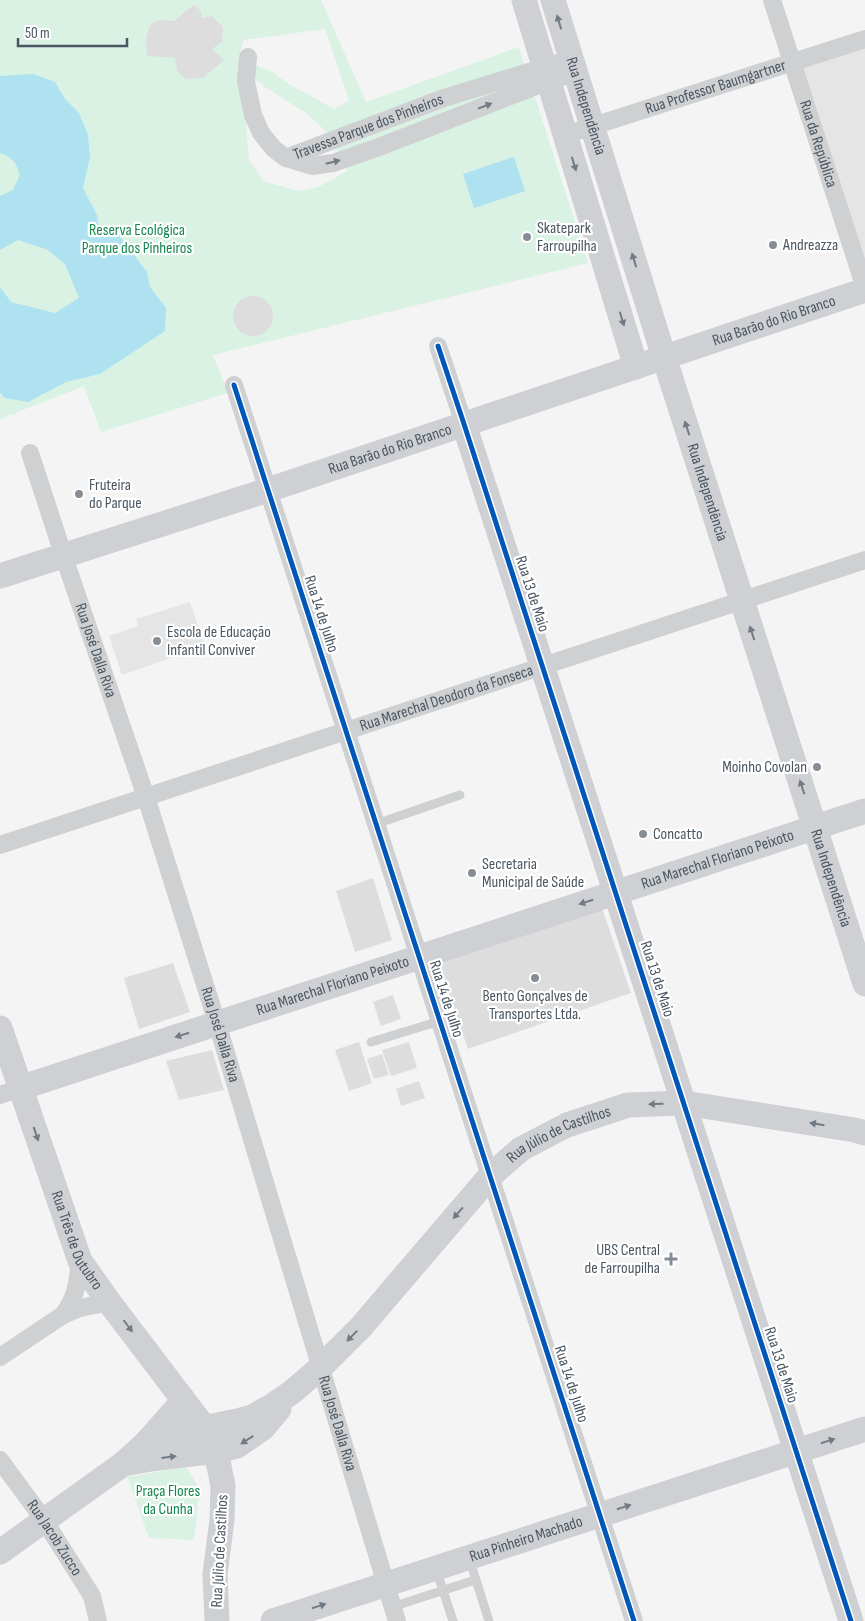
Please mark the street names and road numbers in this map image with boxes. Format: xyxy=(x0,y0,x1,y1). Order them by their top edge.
street label: Rua Independência xyxy=(562,55,610,157)
street label: Rua Professor Baumgartner xyxy=(643,55,789,118)
street label: Travessa Parque dos Pinheiros xyxy=(291,90,446,164)
street label: Rua da República xyxy=(795,98,841,190)
street label: Rua Barão do Rio Branco xyxy=(710,291,838,350)
street label: Rua Barão do Rio Branco xyxy=(326,420,454,479)
street label: Rua Independência xyxy=(683,441,732,544)
street label: Rua 13 de Maio xyxy=(511,554,553,634)
street label: Rua 14 de Julho xyxy=(300,573,342,655)
street label: Rua José Dalla Riva xyxy=(71,601,121,700)
street label: Rua Marechal Deodoro da Fonseca xyxy=(357,661,536,735)
street label: Rua Marechal Floriano Peixoto xyxy=(639,825,796,893)
street label: Rua Independência xyxy=(806,827,856,929)
street label: Rua 13 de Maio xyxy=(636,939,678,1019)
street label: Rua Marechal Floriano Peixoto xyxy=(254,952,411,1019)
street label: Rua 14 de Julho xyxy=(425,958,467,1040)
street label: Rua José Dalla Riva xyxy=(197,985,244,1085)
street label: Rua Júlio de Castilhos xyxy=(503,1102,613,1167)
street label: Rua Três de Outubro xyxy=(47,1188,107,1293)
street label: Rua 13 de Maio xyxy=(760,1325,802,1405)
street label: Rua 14 de Julho xyxy=(550,1343,592,1425)
street label: Rua José Dalla Riva xyxy=(314,1373,361,1473)
street label: Rua Júlio de Castilhos xyxy=(208,1494,232,1608)
street label: Rua Jacob Zucco xyxy=(23,1496,86,1579)
street label: Rua Pinheiro Machado xyxy=(467,1512,585,1566)

